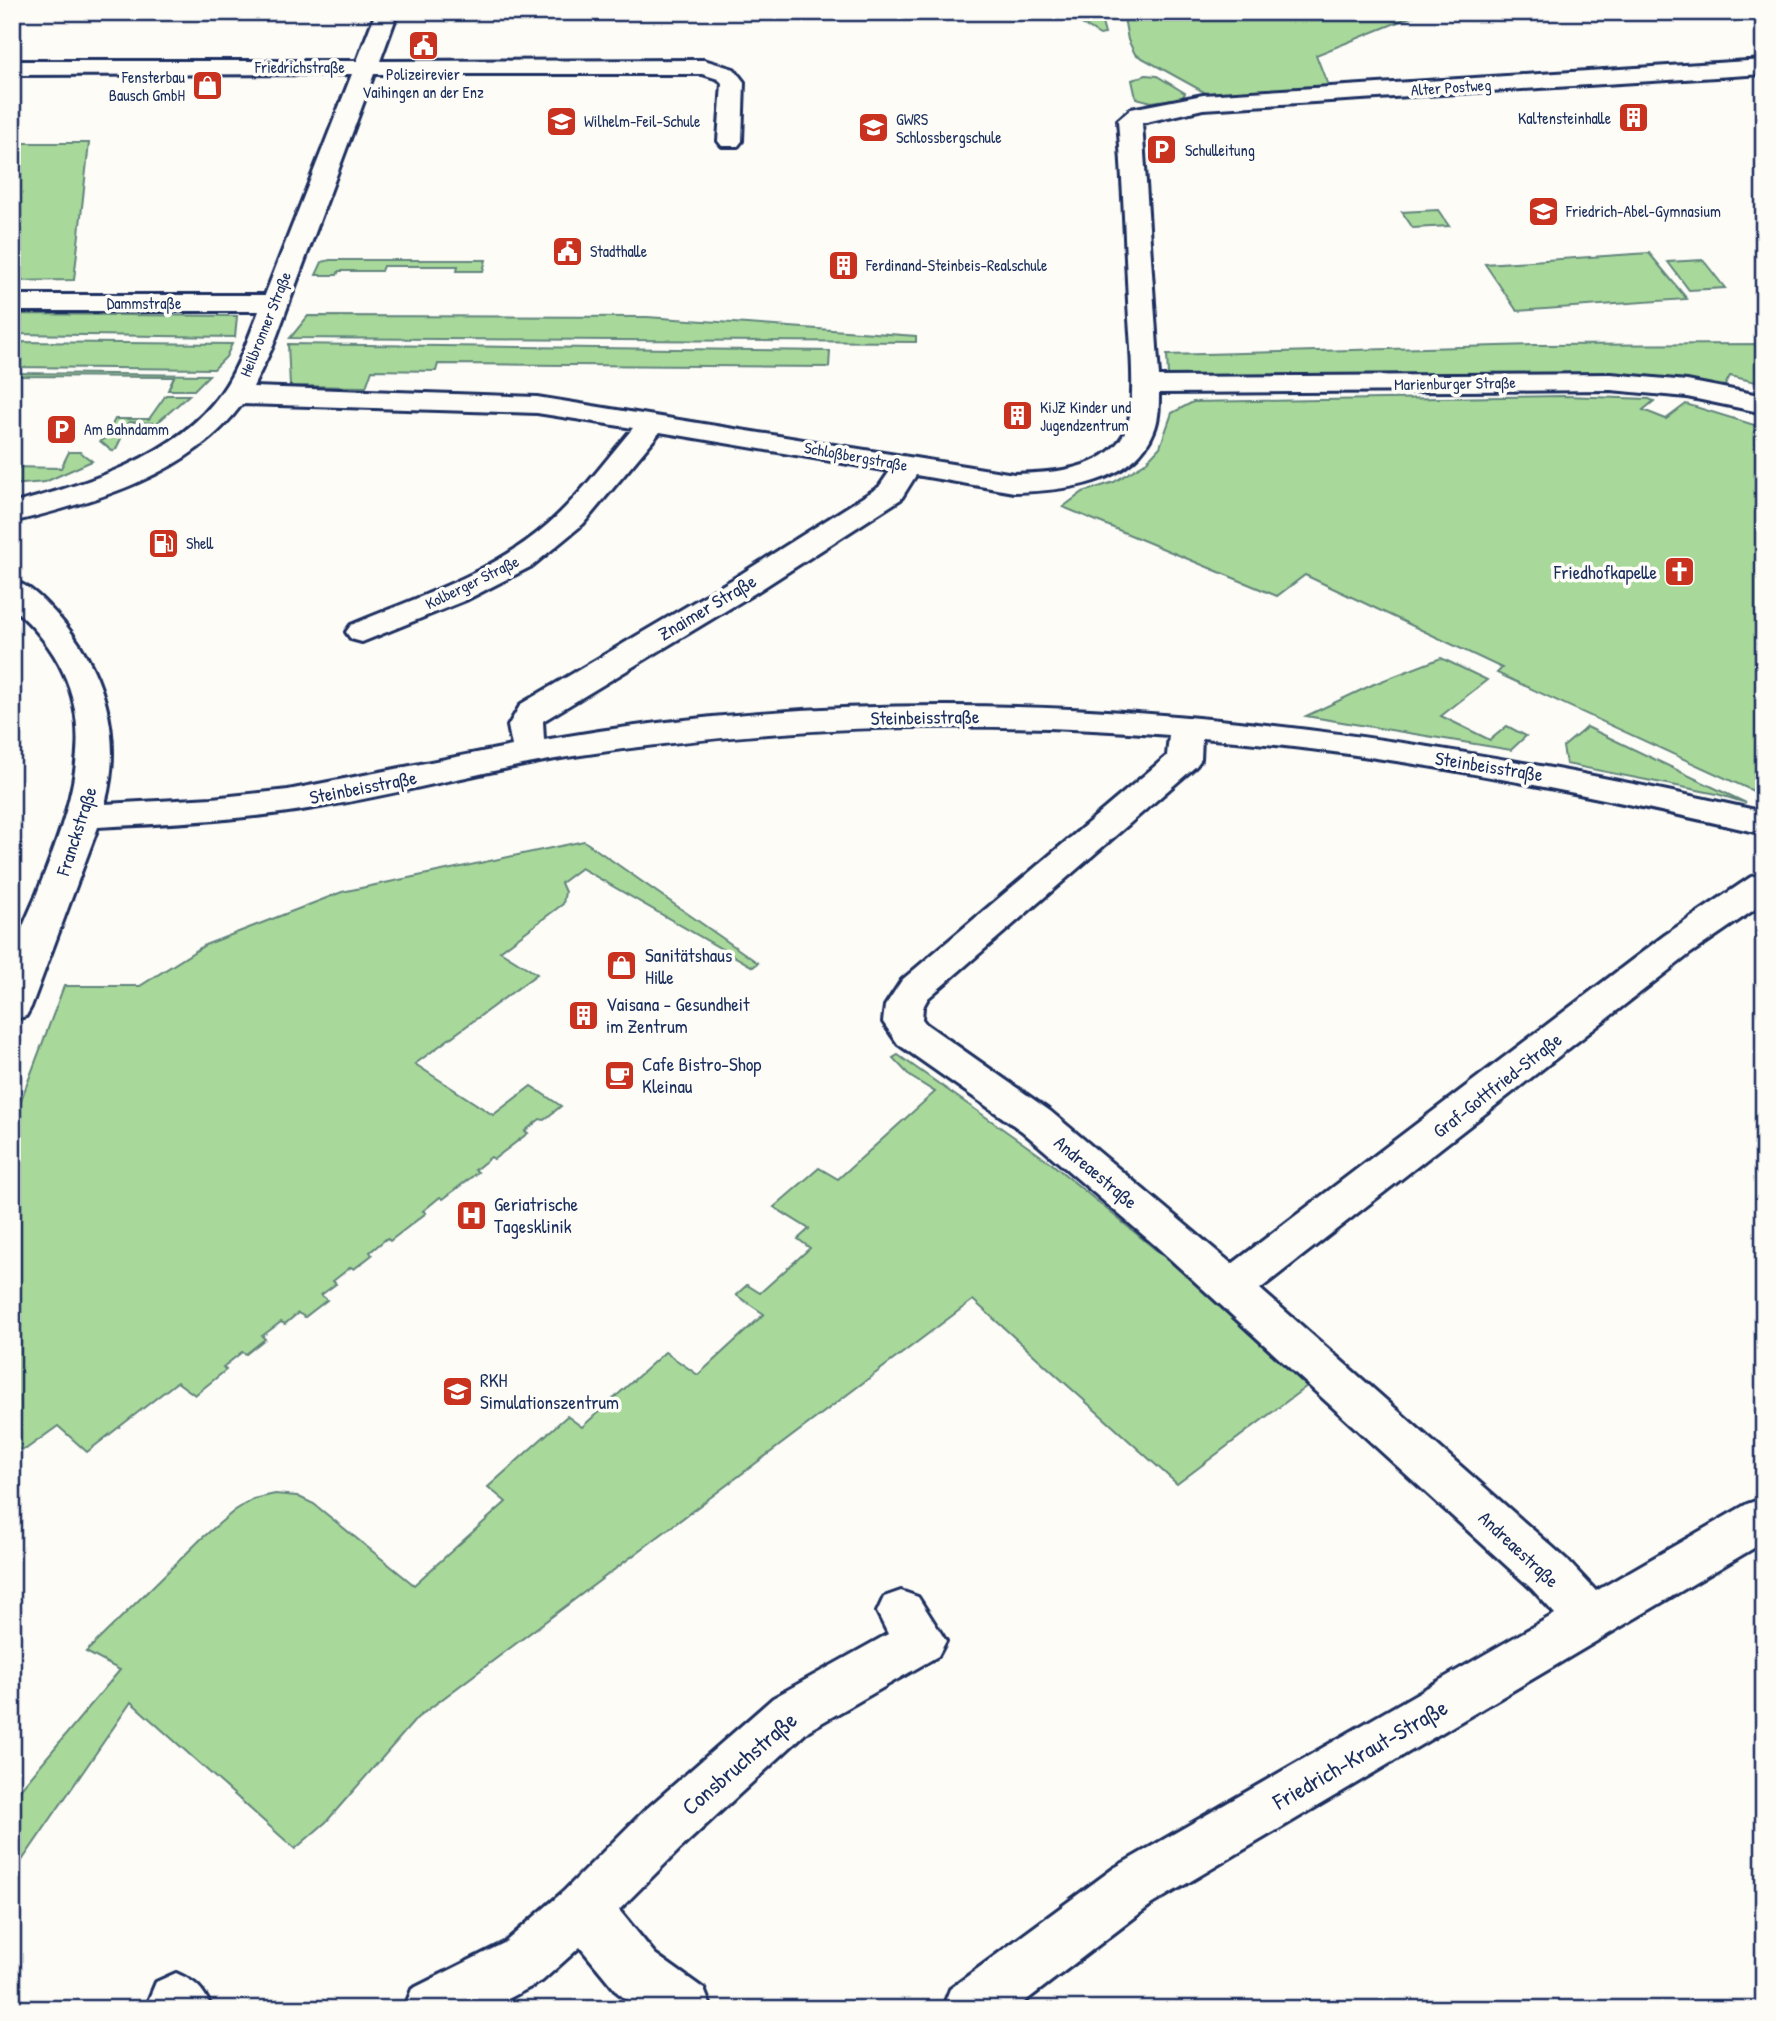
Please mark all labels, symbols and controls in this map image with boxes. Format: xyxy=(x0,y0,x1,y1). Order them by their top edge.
public building icon: Polizeirevier Vaihingen an der Enz xyxy=(406,28,440,62)
street label: Friedrichstraße xyxy=(254,56,346,78)
place label: Polizeirevier Vaihingen an der Enz xyxy=(362,63,484,103)
place label: Fensterbau Bausch GmbH xyxy=(109,66,186,106)
shop icon: Fensterbau Bausch GmbH xyxy=(191,69,225,103)
street label: Alter Postweg xyxy=(1410,73,1492,101)
building icon: Kaltensteinhalle xyxy=(1617,101,1651,135)
school or university icon: Wilhelm-Feil-Schule xyxy=(544,104,578,138)
place label: Kaltensteinhalle xyxy=(1518,107,1612,129)
place label: GWRS Schlossbergschule xyxy=(896,108,1002,148)
place label: Wilhelm-Feil-Schule xyxy=(584,110,701,132)
school or university icon: GWRS Schlossbergschule xyxy=(856,111,890,145)
parking icon: Schulleitung xyxy=(1145,133,1179,167)
place label: Schulleitung xyxy=(1185,139,1255,161)
school or university icon: Friedrich-Abel-Gymnasium xyxy=(1526,194,1560,228)
place label: Friedrich-Abel-Gymnasium xyxy=(1565,200,1721,222)
public building icon: Stadthalle xyxy=(550,234,584,268)
place label: Stadthalle xyxy=(590,240,648,262)
building icon: Ferdinand-Steinbeis-Realschule xyxy=(826,248,860,282)
place label: Ferdinand-Steinbeis-Realschule xyxy=(865,254,1048,276)
street label: Heilbronner Straße xyxy=(234,268,296,380)
street label: Dammstraße xyxy=(107,292,182,314)
street label: Marienburger Straße xyxy=(1394,371,1517,395)
place label: KiJZ Kinder und Jugendzentrum xyxy=(1040,396,1131,436)
building icon: KiJZ Kinder und Jugendzentrum xyxy=(1000,399,1034,433)
parking icon: Am Bahndamm xyxy=(44,412,78,446)
place label: Am Bahndamm xyxy=(84,418,169,440)
street label: Schloßbergstraße xyxy=(803,436,910,476)
fuel station icon: Shell xyxy=(146,526,180,560)
place label: Shell xyxy=(186,532,213,554)
street label: Kolberger Straße xyxy=(422,550,523,614)
church icon: Friedhofkapelle xyxy=(1663,555,1697,589)
place label: Friedhofkapelle xyxy=(1553,559,1657,585)
street label: Znaimer Straße xyxy=(653,567,761,646)
street label: Steinbeisstraße xyxy=(870,703,980,731)
street label: Steinbeisstraße xyxy=(1433,745,1545,787)
street label: Steinbeisstraße xyxy=(307,764,419,810)
street label: Franckstraße xyxy=(49,783,103,880)
place label: Sanitätshaus Hille xyxy=(645,942,732,990)
shop icon: Sanitätshaus Hille xyxy=(605,949,639,983)
place label: Vaisana - Gesundheit im Zentrum xyxy=(606,991,750,1039)
building icon: Vaisana - Gesundheit im Zentrum xyxy=(566,998,600,1032)
street label: Graf-Gottfried-Straße xyxy=(1427,1026,1567,1144)
place label: Cafe Bistro-Shop Kleinau xyxy=(642,1051,762,1099)
cafe icon: Cafe Bistro-Shop Kleinau xyxy=(602,1058,636,1092)
street label: Andreaestraße xyxy=(1049,1129,1144,1215)
place label: Geriatrische Tagesklinik xyxy=(494,1191,578,1239)
hospital icon: Geriatrische Tagesklinik xyxy=(454,1198,488,1232)
place label: RKH Simulationszentrum xyxy=(480,1367,619,1415)
school or university icon: RKH Simulationszentrum xyxy=(440,1374,474,1408)
street label: Andreaestraße xyxy=(1473,1505,1565,1593)
street label: Friedrich-Kraut-Straße xyxy=(1266,1691,1453,1817)
street label: Consbruchstraße xyxy=(675,1704,803,1822)

